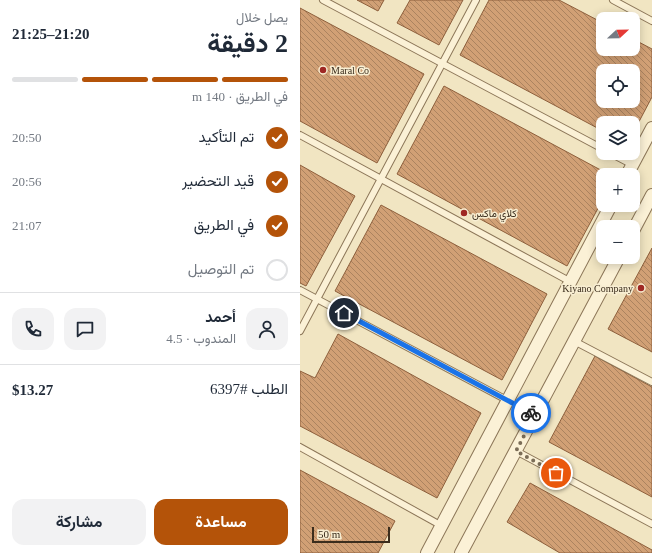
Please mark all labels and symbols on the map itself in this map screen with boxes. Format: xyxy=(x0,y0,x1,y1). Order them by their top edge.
north arrow xyxy=(596,12,640,56)
marker: Maral Co xyxy=(318,65,328,75)
place label: Maral Co xyxy=(331,65,369,76)
marker: كلاي ماكس xyxy=(459,208,469,218)
place label: كلاي ماكس xyxy=(472,208,517,222)
place label: Kiyano Company xyxy=(562,283,633,294)
marker: Kiyano Company xyxy=(636,283,646,293)
pin xyxy=(327,296,361,330)
courier xyxy=(511,393,551,433)
pin xyxy=(539,456,573,490)
scale bar xyxy=(312,525,390,544)

